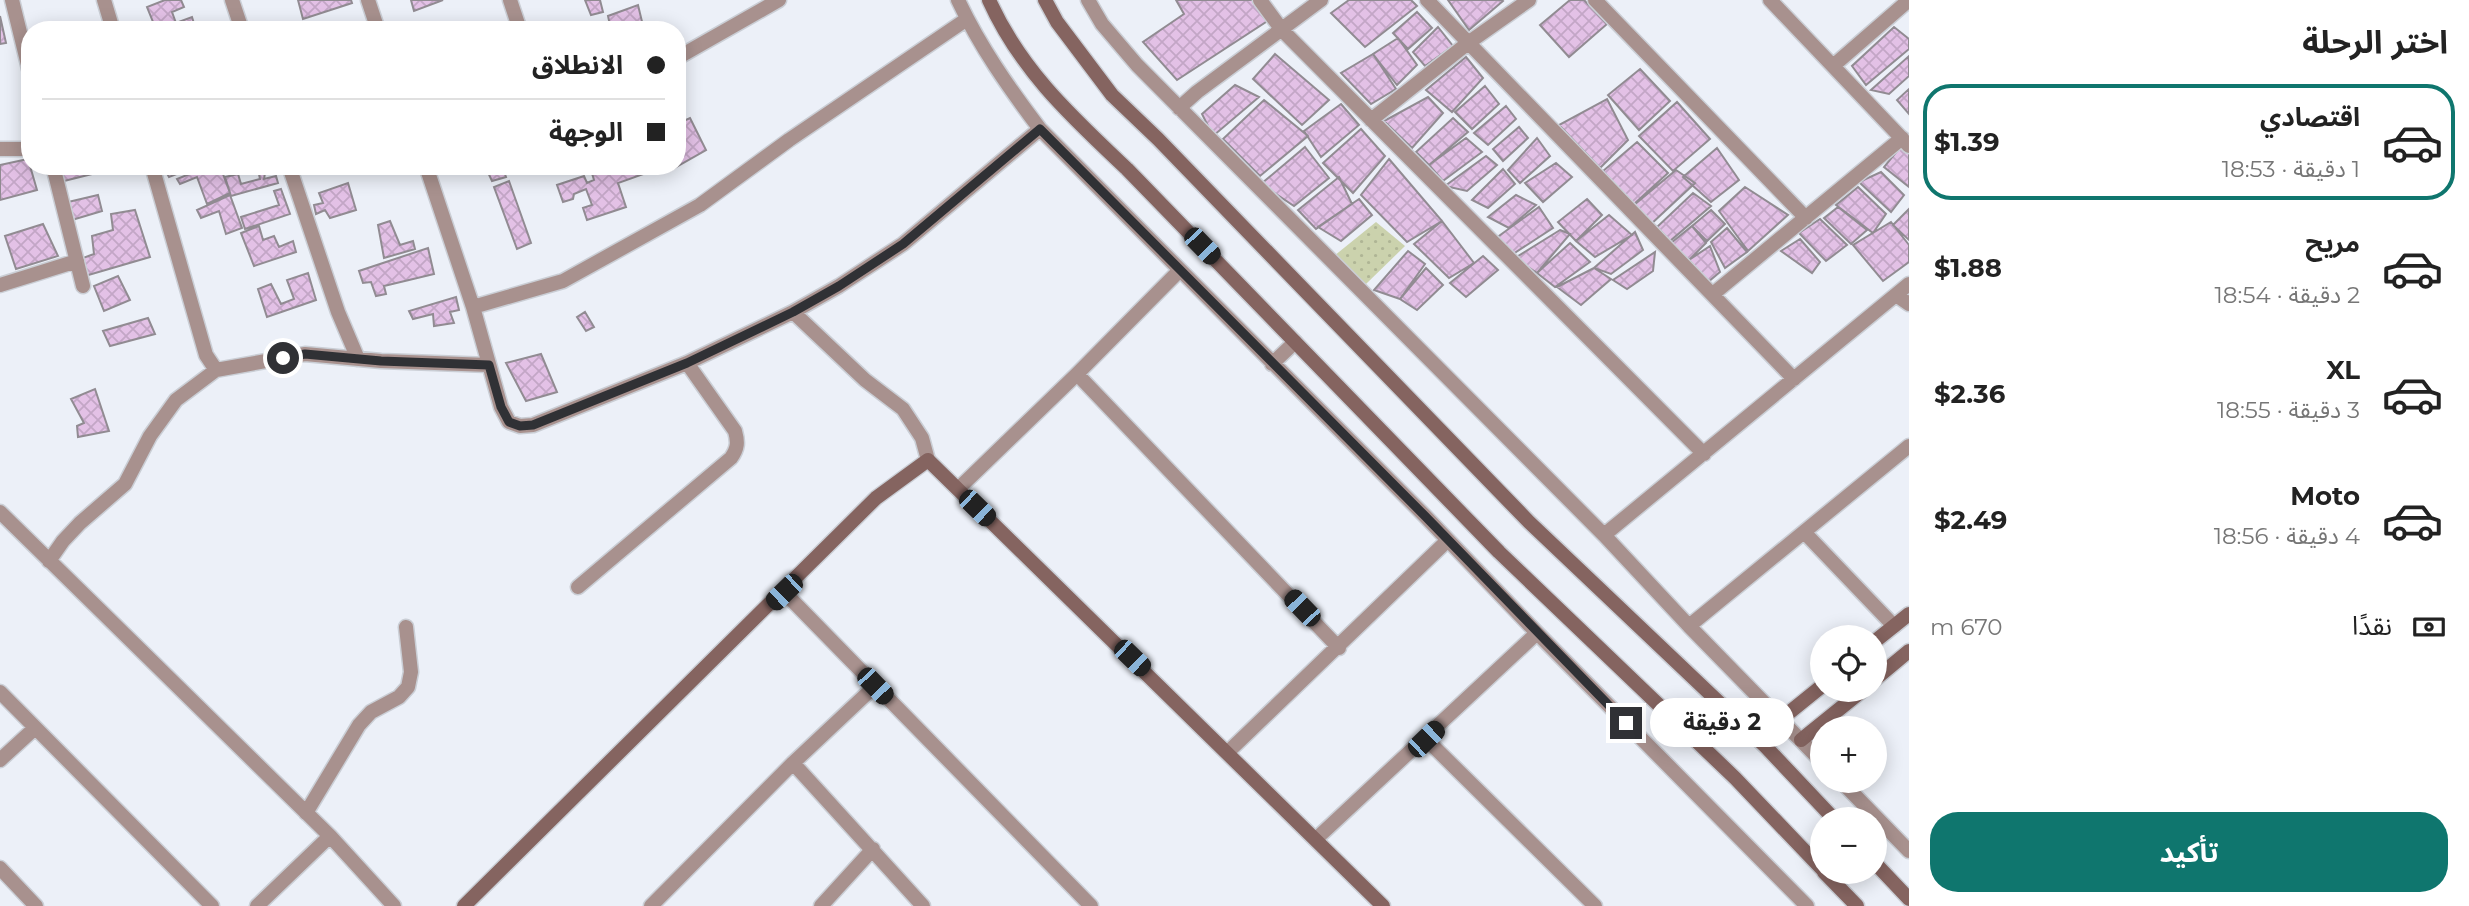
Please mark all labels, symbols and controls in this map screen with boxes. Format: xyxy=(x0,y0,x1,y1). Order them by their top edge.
text: اختر الرحلة xyxy=(2302,22,2448,61)
text: الانطلاق xyxy=(532,49,623,81)
text: اقتصادي xyxy=(2260,101,2360,133)
icon: car xyxy=(2381,111,2444,174)
text: الوجهة xyxy=(549,116,623,148)
text: $1.39 xyxy=(1934,126,2000,158)
text: 1 دقيقة · 18:53 xyxy=(2222,155,2360,183)
car xyxy=(1180,224,1225,268)
text: مريح xyxy=(2305,227,2360,259)
icon: car xyxy=(2381,237,2444,300)
text: $1.88 xyxy=(1934,252,2002,284)
text: 2 دقيقة · 18:54 xyxy=(2215,281,2360,309)
route start xyxy=(267,342,299,374)
text: XL xyxy=(2326,354,2360,386)
icon: car xyxy=(2381,363,2444,426)
text: $2.36 xyxy=(1934,378,2005,410)
text: 3 دقيقة · 18:55 xyxy=(2217,396,2360,424)
text: Moto xyxy=(2290,480,2360,512)
car xyxy=(955,486,1000,530)
icon: car xyxy=(2381,489,2444,552)
text: $2.49 xyxy=(1934,504,2007,536)
text: 4 دقيقة · 18:56 xyxy=(2214,522,2360,550)
car xyxy=(762,570,807,614)
car xyxy=(1280,586,1325,630)
icon: cash xyxy=(2410,608,2448,646)
text: نقدًا xyxy=(2352,610,2392,642)
text: 670 m xyxy=(1930,613,2003,641)
map controls xyxy=(1810,625,1887,884)
button: locate xyxy=(1810,625,1887,702)
car xyxy=(1110,636,1155,680)
car xyxy=(853,664,898,708)
callout: 2 دقيقة xyxy=(1650,698,1794,748)
route end xyxy=(1610,707,1642,739)
text: 2 دقيقة xyxy=(1683,708,1761,736)
button: + xyxy=(1810,716,1887,793)
car xyxy=(1404,717,1449,761)
button: − xyxy=(1810,807,1887,884)
button: تأكيد xyxy=(1930,812,2448,892)

